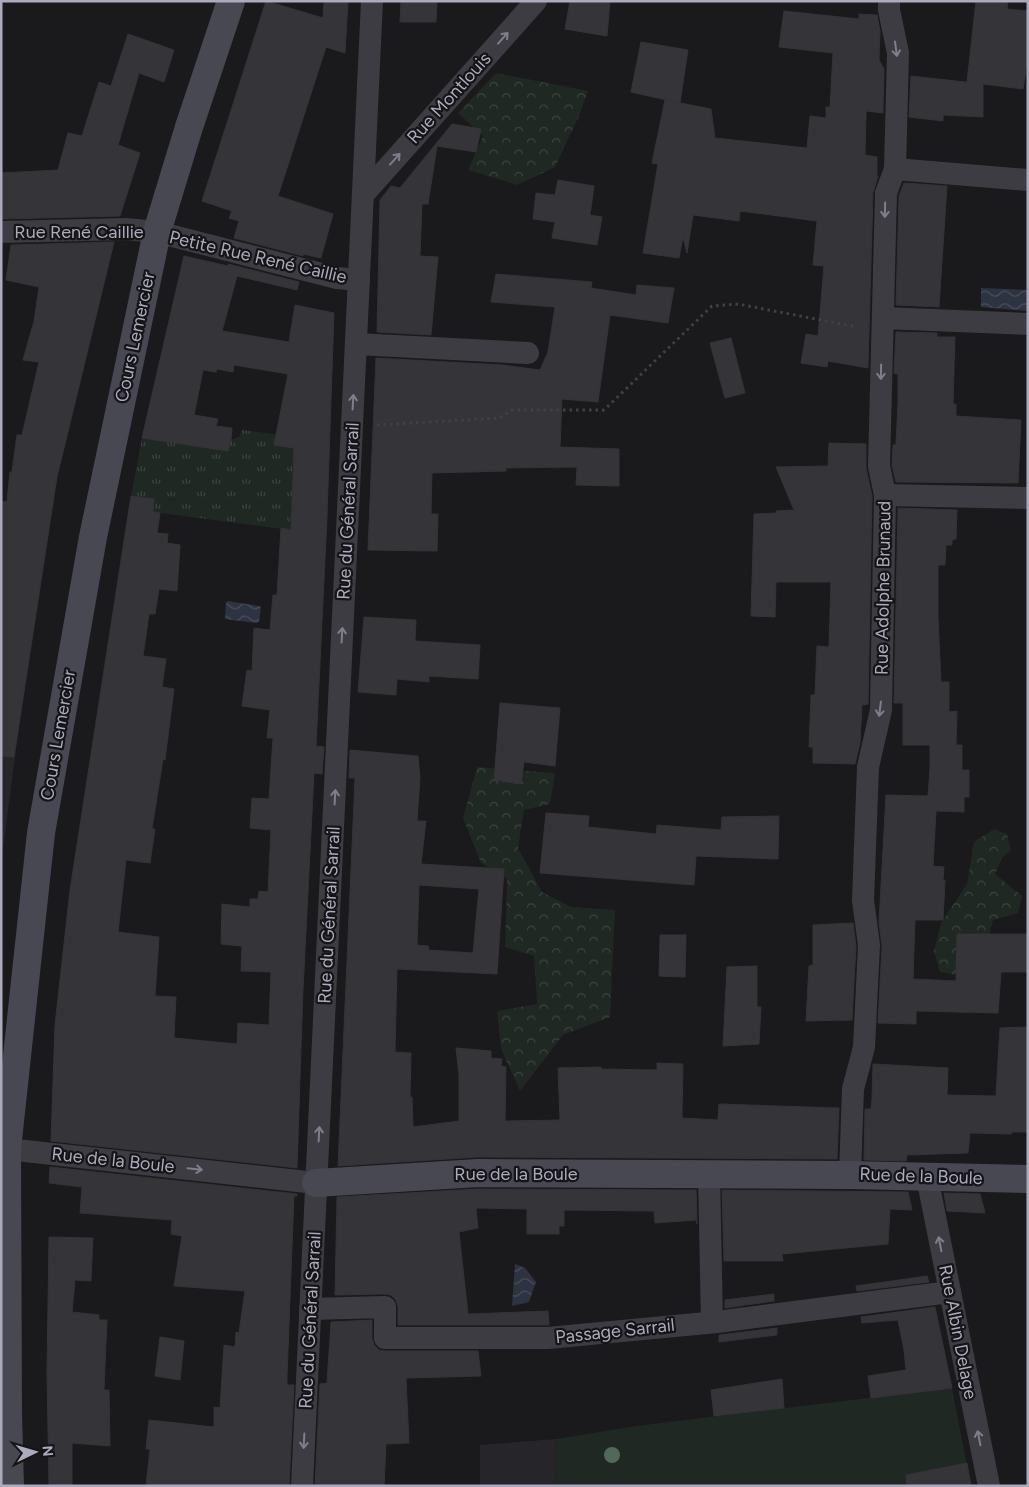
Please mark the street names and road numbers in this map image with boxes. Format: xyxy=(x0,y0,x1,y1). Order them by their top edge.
street label: Rue Montlouis xyxy=(402,48,496,148)
street label: Rue René Caillie xyxy=(14,221,144,243)
street label: Petite Rue René Caillie xyxy=(167,226,349,288)
street label: Cours Lemercier xyxy=(110,270,160,404)
street label: Rue du Général Sarrail xyxy=(332,422,364,600)
street label: Rue Adolphe Brunaud xyxy=(870,501,896,675)
street label: Cours Lemercier xyxy=(36,668,80,802)
street label: Rue du Général Sarrail xyxy=(313,826,345,1004)
street label: Rue de la Boule xyxy=(51,1143,176,1177)
street label: Rue de la Boule xyxy=(454,1163,578,1185)
street label: Rue de la Boule xyxy=(859,1163,983,1189)
street label: Rue du Général Sarrail xyxy=(294,1231,326,1409)
street label: Rue Albin Delage xyxy=(934,1263,982,1401)
street label: Passage Sarrail xyxy=(554,1314,676,1348)

